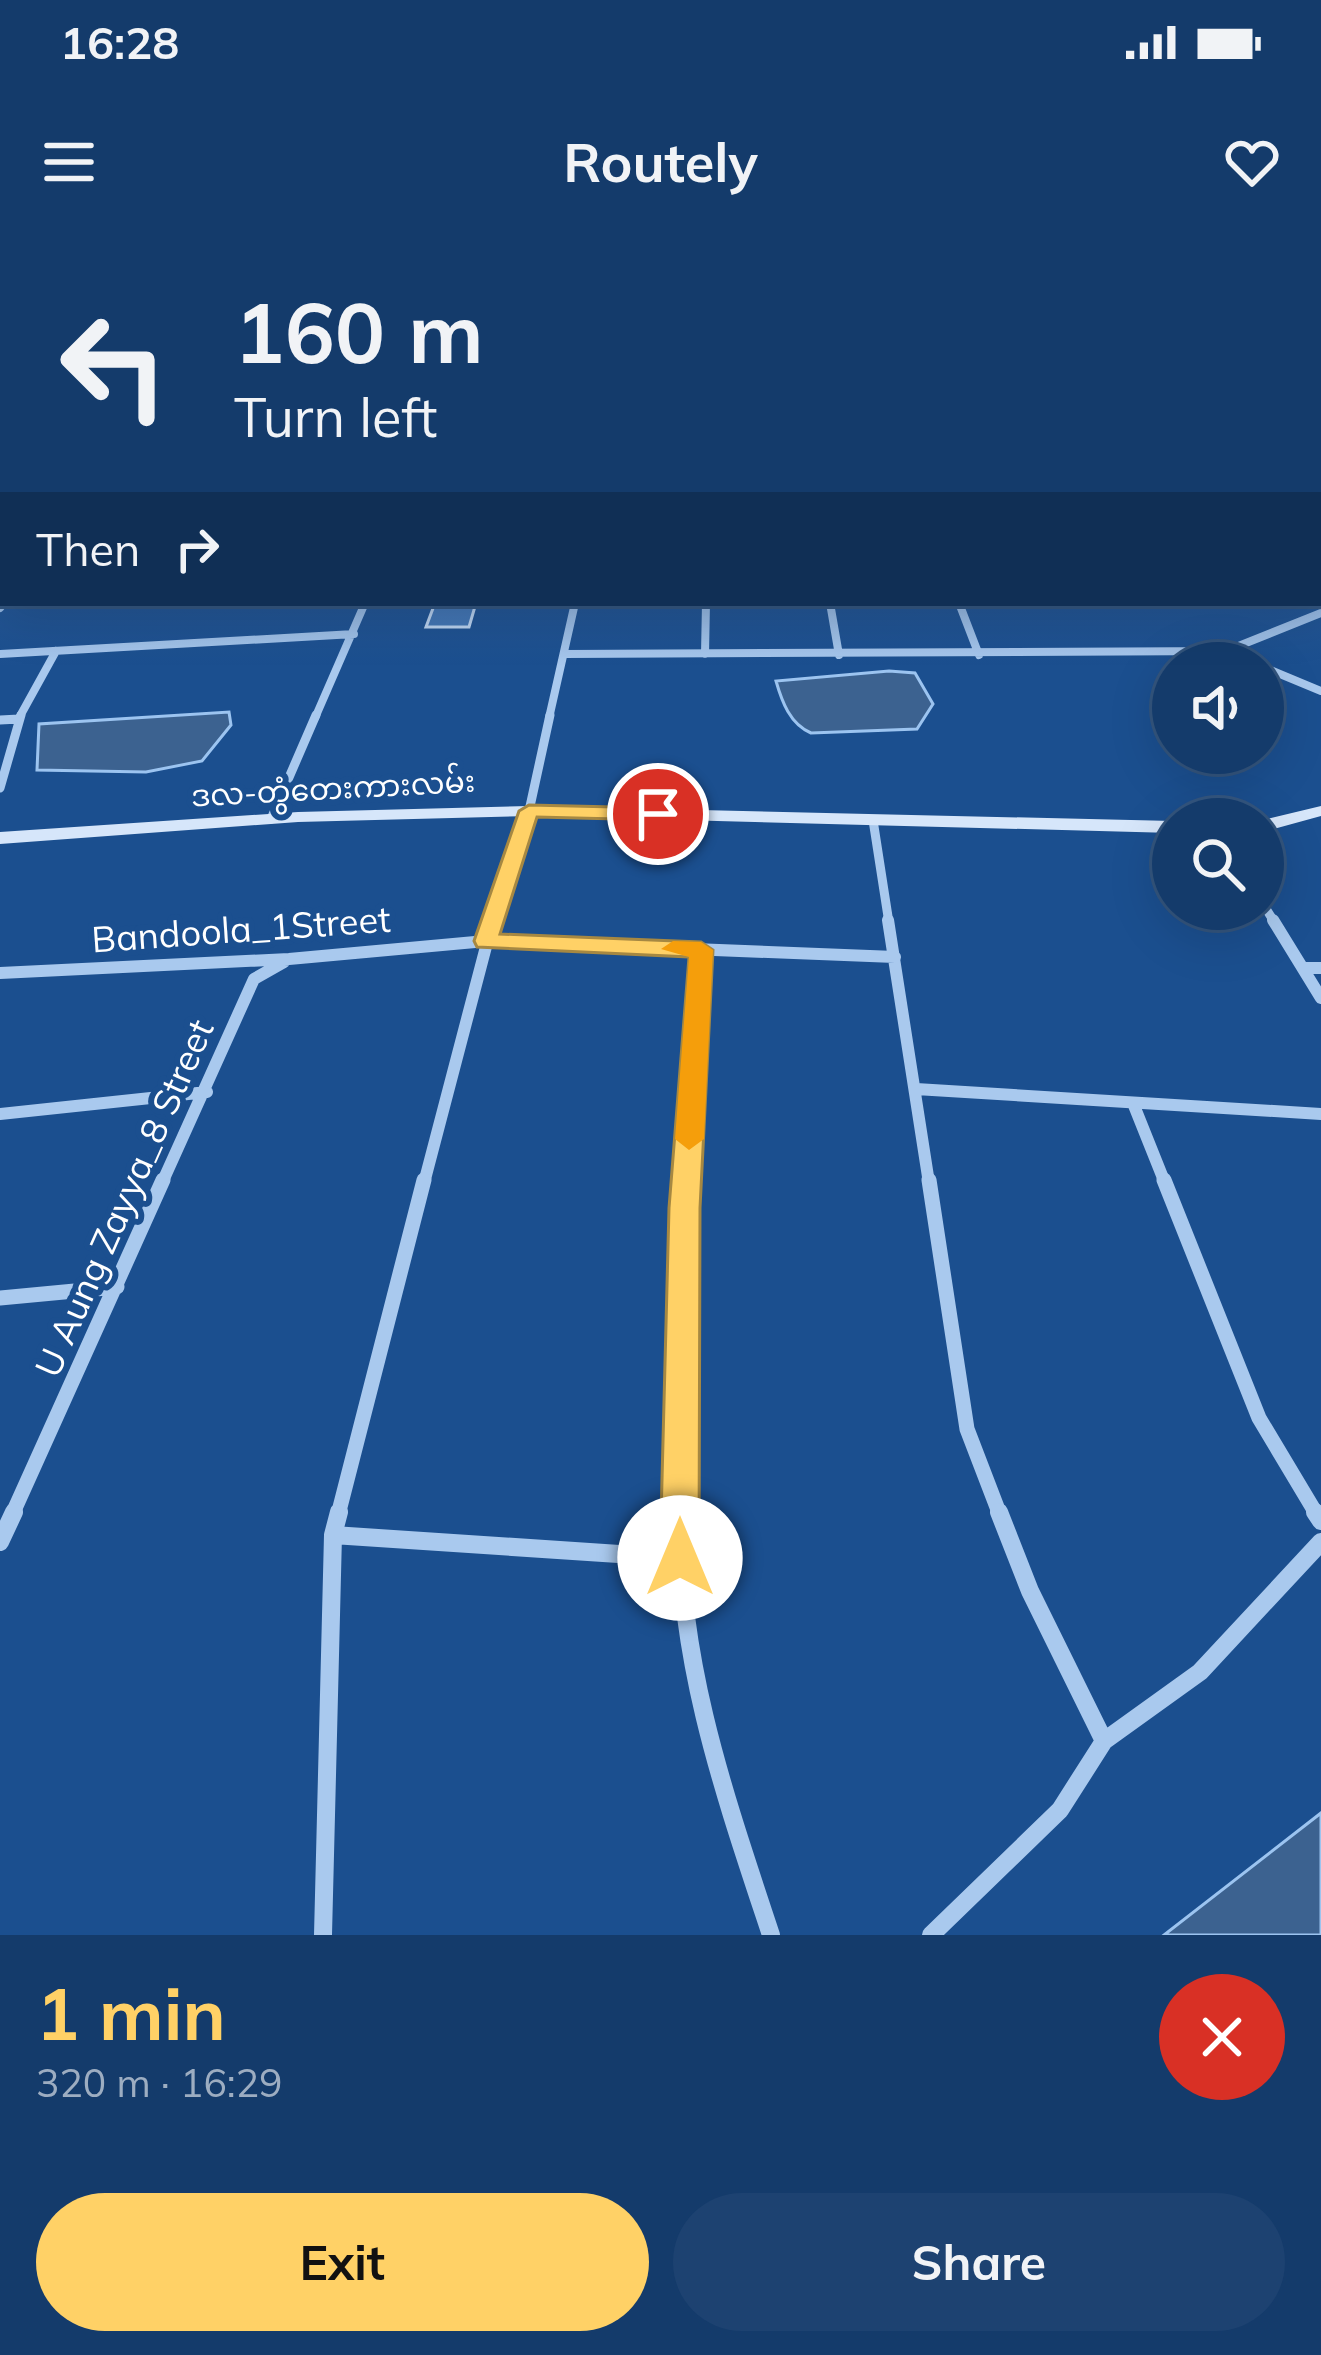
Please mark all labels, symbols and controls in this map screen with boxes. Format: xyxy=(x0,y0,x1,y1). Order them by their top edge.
text: 16:28 xyxy=(60,14,179,70)
text: Routely xyxy=(563,128,758,196)
icon: menu xyxy=(36,129,102,195)
icon: heart xyxy=(1219,129,1285,195)
text: 160 m xyxy=(234,279,484,384)
icon: left xyxy=(36,288,192,444)
text: Turn left xyxy=(234,383,437,451)
icon: right xyxy=(164,516,230,582)
text: Then xyxy=(36,521,140,577)
map controls xyxy=(1152,642,1284,930)
button: sound xyxy=(1152,642,1284,774)
street label: ဒလ-တွံတေးကားလမ်း xyxy=(190,760,476,819)
pin xyxy=(607,763,709,865)
icon: arrive xyxy=(625,781,691,847)
button: search xyxy=(1152,798,1284,930)
street label: Bandoola_1Street xyxy=(90,896,392,961)
street label: U Aung Zayya_8 Street xyxy=(24,1012,223,1383)
position arrow xyxy=(617,1495,743,1621)
text: 1 min xyxy=(36,1968,226,2058)
button: close xyxy=(1159,1974,1285,2100)
text: 320 m · 16:29 xyxy=(36,2058,282,2107)
button: Exit xyxy=(36,2193,649,2331)
button: Share xyxy=(673,2193,1285,2331)

